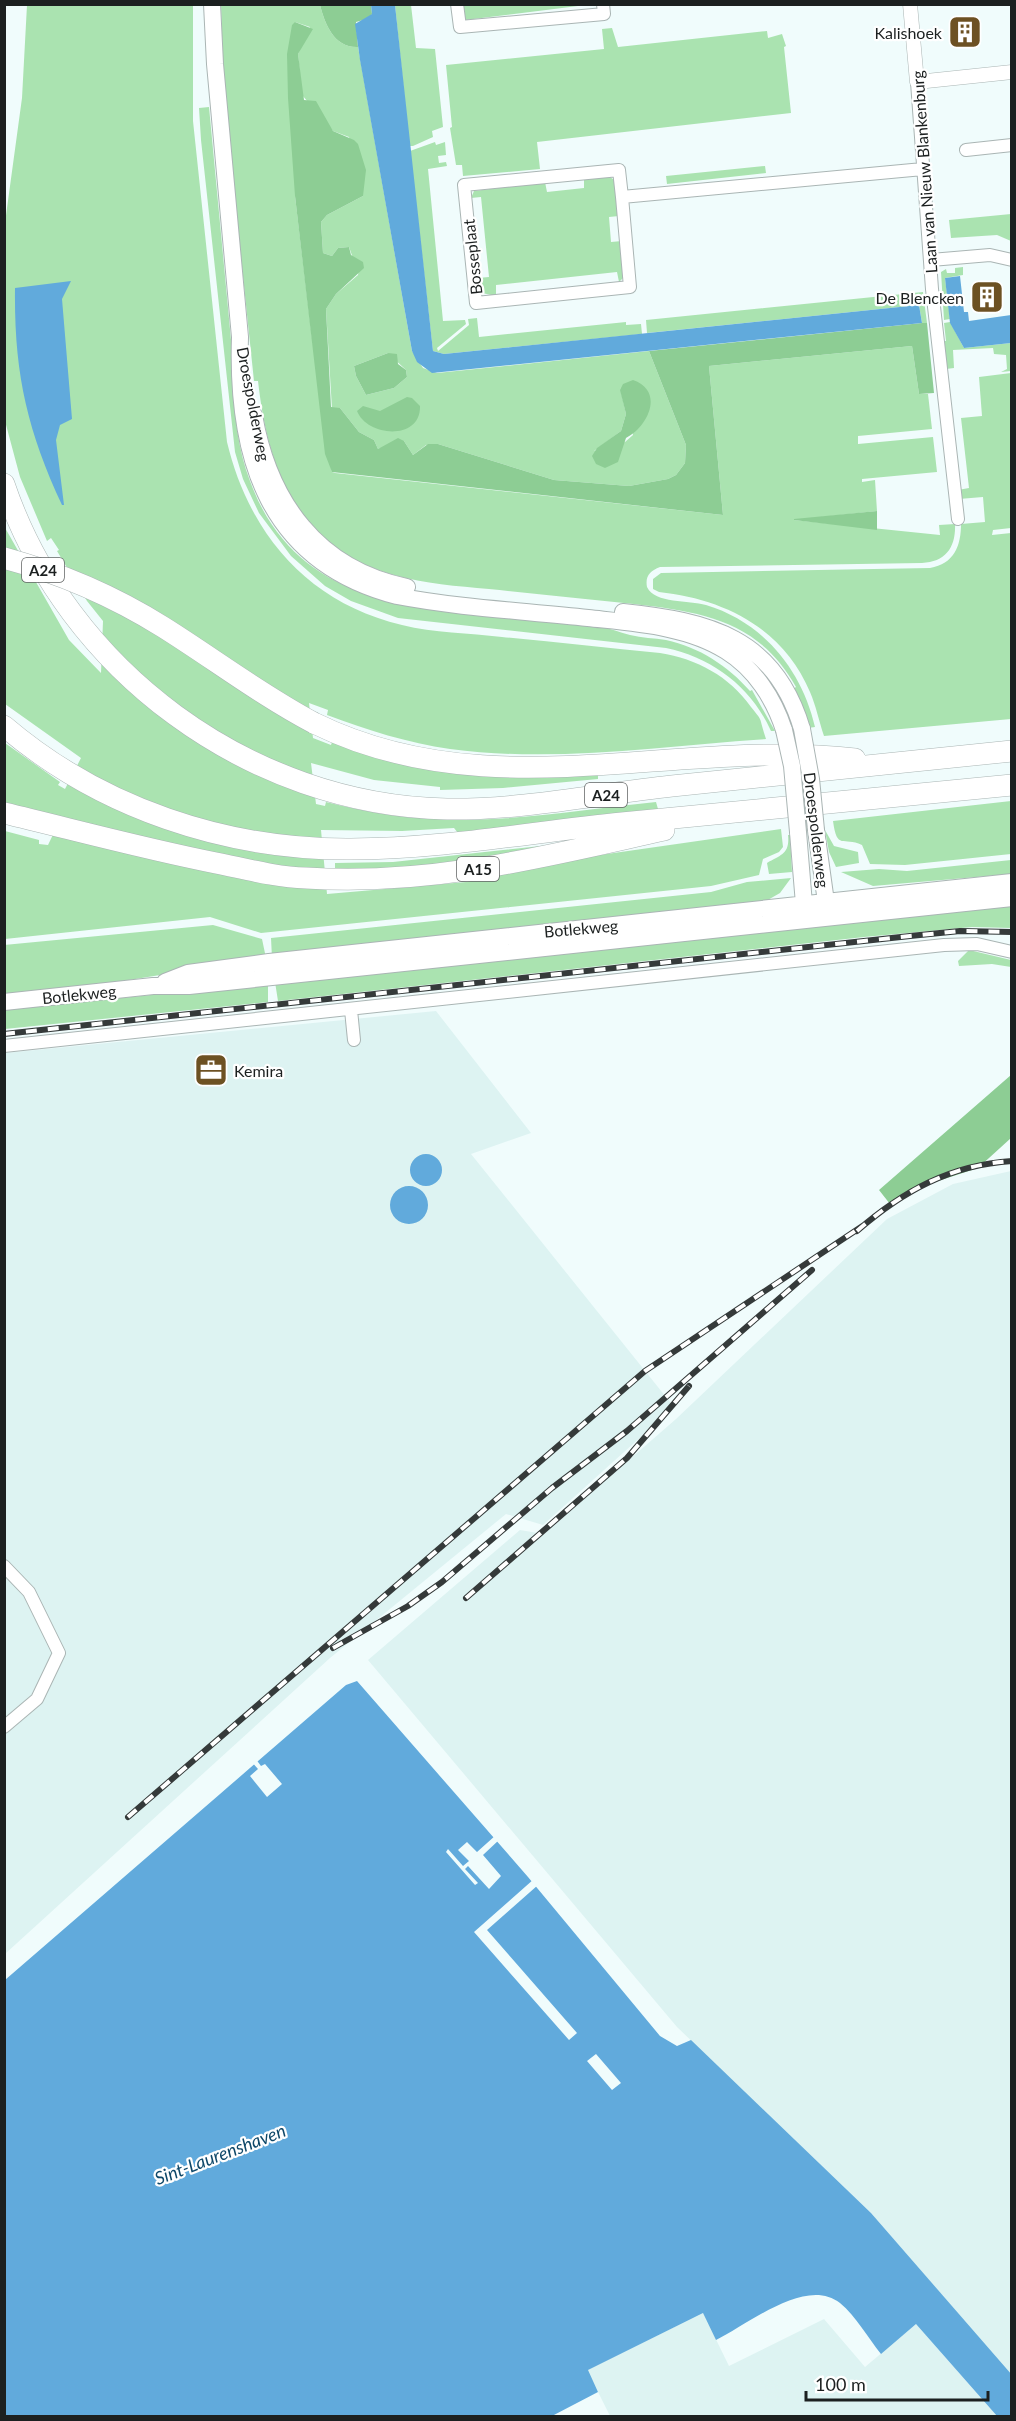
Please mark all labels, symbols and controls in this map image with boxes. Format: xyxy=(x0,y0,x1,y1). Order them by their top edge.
building icon: Kalishoek xyxy=(947,14,983,50)
place label: Kalishoek xyxy=(874,23,943,42)
street label: Laan van Nieuw Blankenburg xyxy=(907,70,941,274)
street label: Bosseplaat xyxy=(459,218,485,296)
building icon: De Blencken xyxy=(969,279,1005,315)
place label: De Blencken xyxy=(875,288,964,307)
street label: Droespolderweg xyxy=(234,345,274,463)
road number: A24 xyxy=(22,558,64,582)
street label: Droespolderweg xyxy=(800,771,834,889)
road number: A24 xyxy=(585,783,627,807)
road number: A15 xyxy=(457,857,499,881)
street label: Botlekweg xyxy=(543,915,619,941)
street label: Botlekweg xyxy=(41,981,117,1007)
office icon: Kemira xyxy=(193,1052,229,1088)
place label: Kemira xyxy=(234,1061,283,1080)
water label: Sint-Laurenshaven xyxy=(151,2119,289,2189)
scale bar xyxy=(806,2364,988,2402)
text: 100 m xyxy=(815,2373,866,2395)

